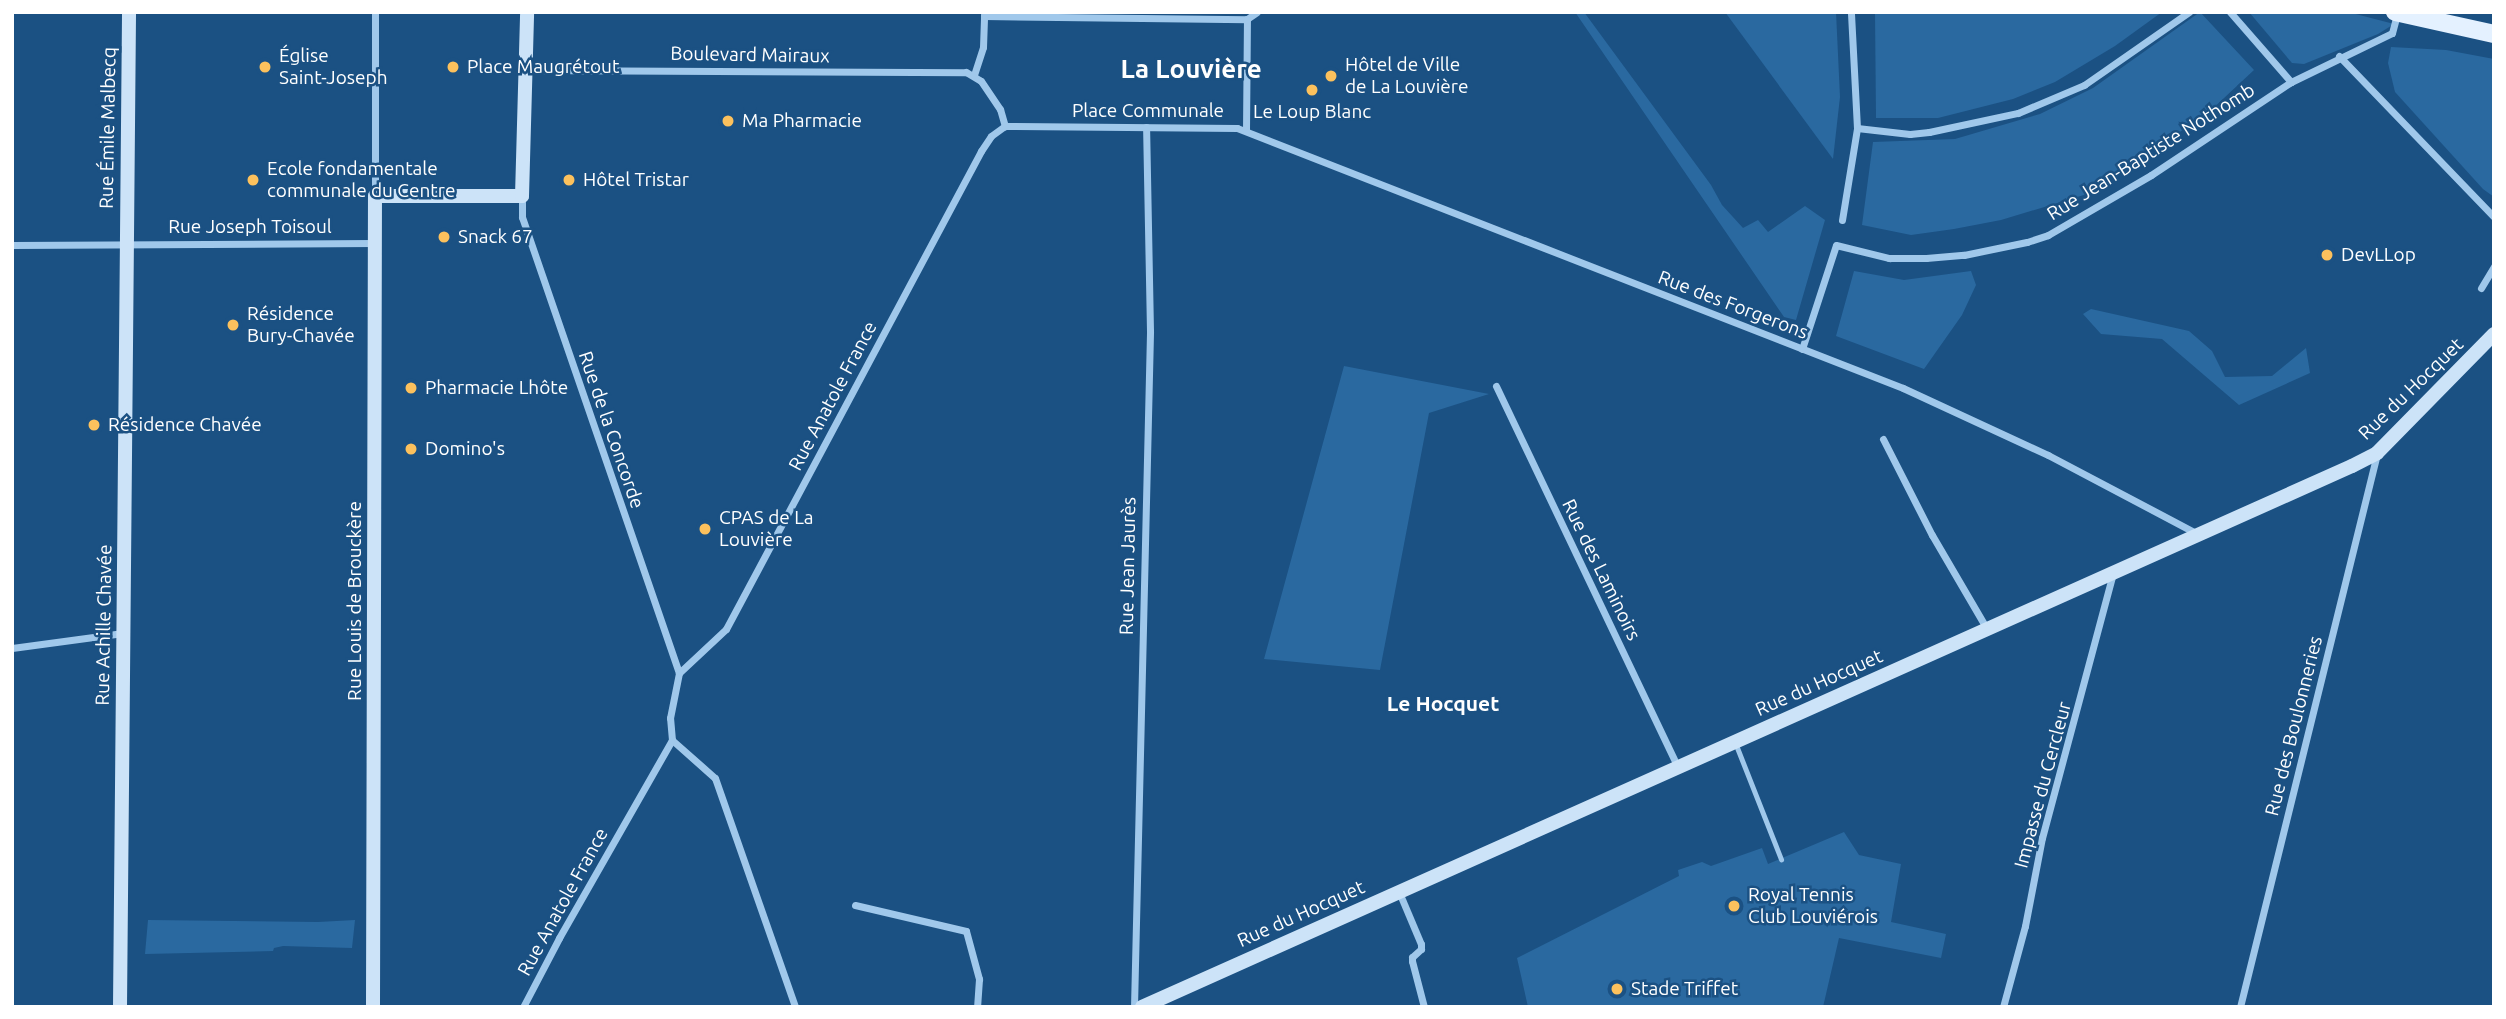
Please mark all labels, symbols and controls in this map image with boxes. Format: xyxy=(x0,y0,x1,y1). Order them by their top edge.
street label: Boulevard Mairaux xyxy=(670,42,830,68)
place label: Église Saint-Joseph xyxy=(279,45,388,89)
street label: Rue Émile Malbecq xyxy=(95,47,121,209)
district label: La Louvière xyxy=(1120,53,1262,85)
place label: Hôtel de Ville de La Louvière xyxy=(1345,54,1468,98)
place label: Place Maugrétout xyxy=(467,56,619,78)
marker: Église Saint-Joseph xyxy=(257,59,273,75)
marker: Place Maugrétout xyxy=(445,59,461,75)
marker: Hôtel de Ville de La Louvière xyxy=(1323,68,1339,84)
street label: Rue Jean-Baptiste Nothomb xyxy=(2043,79,2259,225)
marker: Le Loup Blanc xyxy=(1304,82,1320,98)
street label: Place Communale xyxy=(1072,100,1224,122)
place label: Le Loup Blanc xyxy=(1253,101,1371,123)
place label: Ma Pharmacie xyxy=(742,110,862,132)
marker: Ma Pharmacie xyxy=(720,113,736,129)
place label: Ecole fondamentale communale du Centre xyxy=(267,158,455,202)
place label: Hôtel Tristar xyxy=(583,169,689,191)
marker: Ecole fondamentale communale du Centre xyxy=(245,172,261,188)
marker: Hôtel Tristar xyxy=(561,172,577,188)
street label: Rue Joseph Toisoul xyxy=(168,216,332,238)
place label: Snack 67 xyxy=(458,226,533,248)
marker: Snack 67 xyxy=(436,229,452,245)
place label: DevLLop xyxy=(2341,244,2416,266)
marker: DevLLop xyxy=(2319,247,2335,263)
street label: Rue des Forgerons xyxy=(1655,266,1811,344)
place label: Résidence Bury-Chavée xyxy=(247,303,355,347)
marker: Résidence Bury-Chavée xyxy=(225,317,241,333)
street label: Rue Anatole France xyxy=(784,318,882,474)
street label: Rue du Hocquet xyxy=(2354,333,2468,445)
street label: Rue de la Concorde xyxy=(573,348,649,512)
place label: Pharmacie Lhôte xyxy=(425,377,568,399)
marker: Pharmacie Lhôte xyxy=(403,380,419,396)
place label: Résidence Chavée xyxy=(108,414,262,436)
marker: Résidence Chavée xyxy=(86,417,102,433)
place label: Domino's xyxy=(425,438,505,460)
marker: Domino's xyxy=(403,441,419,457)
street label: Rue des Laminoirs xyxy=(1557,496,1645,644)
street label: Rue Jean Jaurès xyxy=(1115,497,1141,635)
street label: Rue Louis de Brouckère xyxy=(344,501,366,701)
place label: CPAS de La Louvière xyxy=(719,507,814,551)
marker: CPAS de La Louvière xyxy=(697,521,713,537)
street label: Rue Achille Chavée xyxy=(91,544,117,706)
street label: Rue des Boulonneries xyxy=(2261,634,2327,818)
street label: Rue du Hocquet xyxy=(1752,645,1886,721)
district label: Le Hocquet xyxy=(1387,690,1499,716)
street label: Impasse du Cercleur xyxy=(2010,699,2076,871)
street label: Rue Anatole France xyxy=(513,824,613,980)
street label: Rue du Hocquet xyxy=(1234,876,1368,952)
place label: Royal Tennis Club Louviérois xyxy=(1748,884,1878,928)
marker: Royal Tennis Club Louviérois xyxy=(1726,898,1742,914)
place label: Stade Triffet xyxy=(1631,978,1738,1000)
marker: Stade Triffet xyxy=(1609,981,1625,997)

